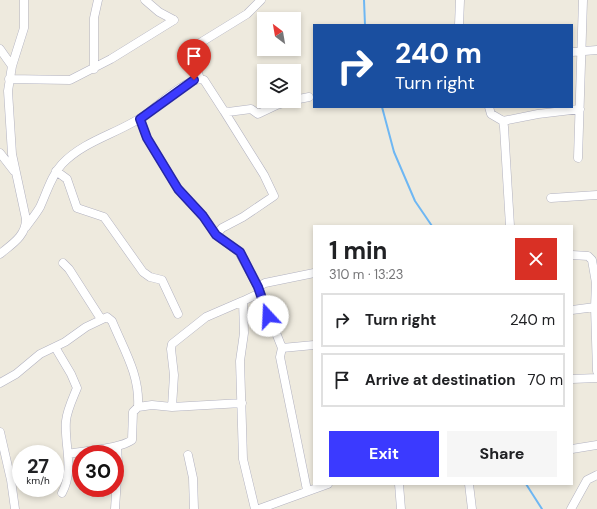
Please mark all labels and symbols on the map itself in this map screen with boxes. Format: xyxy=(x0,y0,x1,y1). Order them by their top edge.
north arrow xyxy=(257,12,301,56)
pin xyxy=(177,39,211,80)
position arrow xyxy=(247,295,289,337)
speed limit sign: 30 xyxy=(72,445,124,497)

